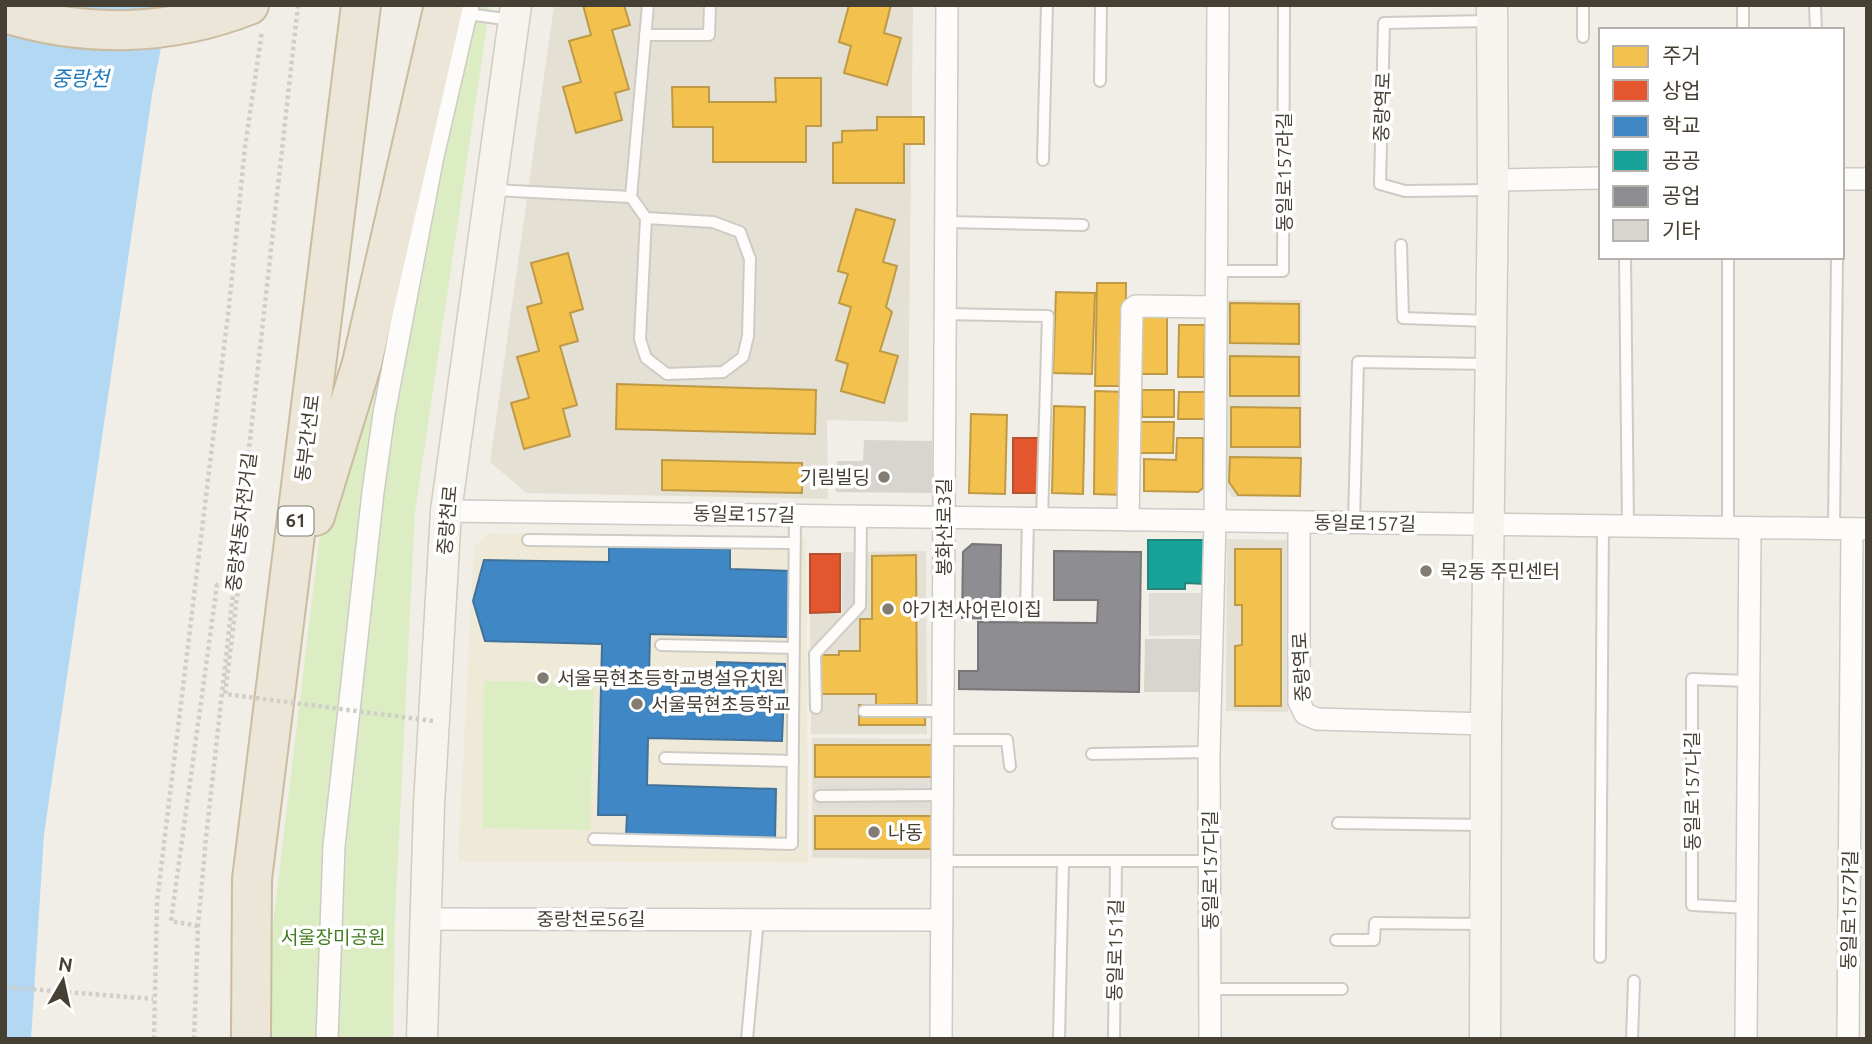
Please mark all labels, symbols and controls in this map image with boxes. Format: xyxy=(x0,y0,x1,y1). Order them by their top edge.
legend xyxy=(1599,28,1844,259)
text: 주거 xyxy=(1662,43,1701,67)
water label: 중랑천 xyxy=(51,66,112,90)
street label: 중랑역로 xyxy=(1370,72,1394,142)
text: 상업 xyxy=(1662,78,1701,102)
street label: 동일로157라길 xyxy=(1273,112,1295,232)
text: 학교 xyxy=(1662,113,1701,137)
text: 공공 xyxy=(1662,148,1701,172)
text: 공업 xyxy=(1662,183,1701,207)
text: 기타 xyxy=(1662,218,1701,242)
street label: 동부간선로 xyxy=(291,393,323,483)
street label: 중랑천동자전거길 xyxy=(222,451,260,593)
place label: 기림빌딩 xyxy=(800,466,870,488)
marker: 기림빌딩 xyxy=(876,469,892,485)
street label: 봉화산로3길 xyxy=(933,478,955,576)
street label: 중랑천로 xyxy=(433,484,461,556)
street label: 동일로157길 xyxy=(693,502,795,526)
road number: 61 xyxy=(278,506,314,536)
street label: 동일로157길 xyxy=(1314,511,1416,535)
place label: 묵2동 주민센터 xyxy=(1440,560,1560,582)
marker: 묵2동 주민센터 xyxy=(1418,563,1434,579)
place label: 아기천사어린이집 xyxy=(902,598,1042,620)
marker: 아기천사어린이집 xyxy=(880,601,896,617)
street label: 중랑역로 xyxy=(1288,632,1314,702)
place label: 서울묵현초등학교병설유치원 xyxy=(557,667,784,689)
marker: 서울묵현초등학교병설유치원 xyxy=(535,670,551,686)
place label: 서울묵현초등학교 xyxy=(651,693,791,715)
marker: 서울묵현초등학교 xyxy=(629,696,645,712)
street label: 동일로157나길 xyxy=(1681,731,1703,851)
street label: 동일로157다길 xyxy=(1199,810,1221,930)
place label: 나동 xyxy=(888,821,923,843)
marker: 나동 xyxy=(866,824,882,840)
street label: 동일로157가길 xyxy=(1837,850,1861,970)
street label: 동일로151길 xyxy=(1103,899,1127,1001)
street label: 중랑천로56길 xyxy=(537,908,645,930)
park label: 서울장미공원 xyxy=(281,926,385,948)
north arrow xyxy=(28,946,98,1016)
text: N xyxy=(57,952,74,976)

